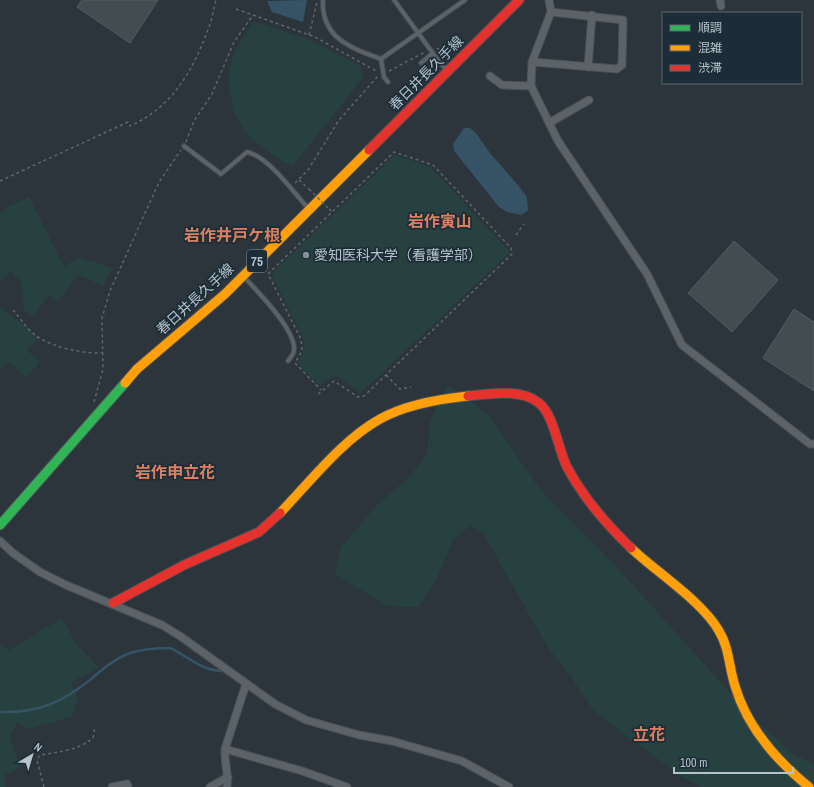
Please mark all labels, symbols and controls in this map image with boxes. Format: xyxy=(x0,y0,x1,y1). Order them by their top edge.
legend xyxy=(662,12,802,84)
text: 順調 xyxy=(698,20,722,36)
street label: 春日井長久手線 xyxy=(385,32,467,114)
text: 混雑 xyxy=(698,40,722,56)
text: 渋滞 xyxy=(698,60,722,76)
district label: 岩作寅山 xyxy=(408,210,472,232)
district label: 岩作井戸ケ根 xyxy=(184,224,280,246)
place label: 愛知医科大学（看護学部） xyxy=(314,246,482,264)
road number: 75 xyxy=(247,250,267,272)
marker: 愛知医科大学（看護学部） xyxy=(301,250,311,260)
street label: 春日井長久手線 xyxy=(153,260,237,338)
district label: 岩作申立花 xyxy=(135,461,215,483)
district label: 立花 xyxy=(633,723,665,745)
north arrow xyxy=(12,735,52,775)
text: N xyxy=(31,740,45,755)
scale bar xyxy=(674,749,793,775)
text: 100 m xyxy=(680,755,707,771)

